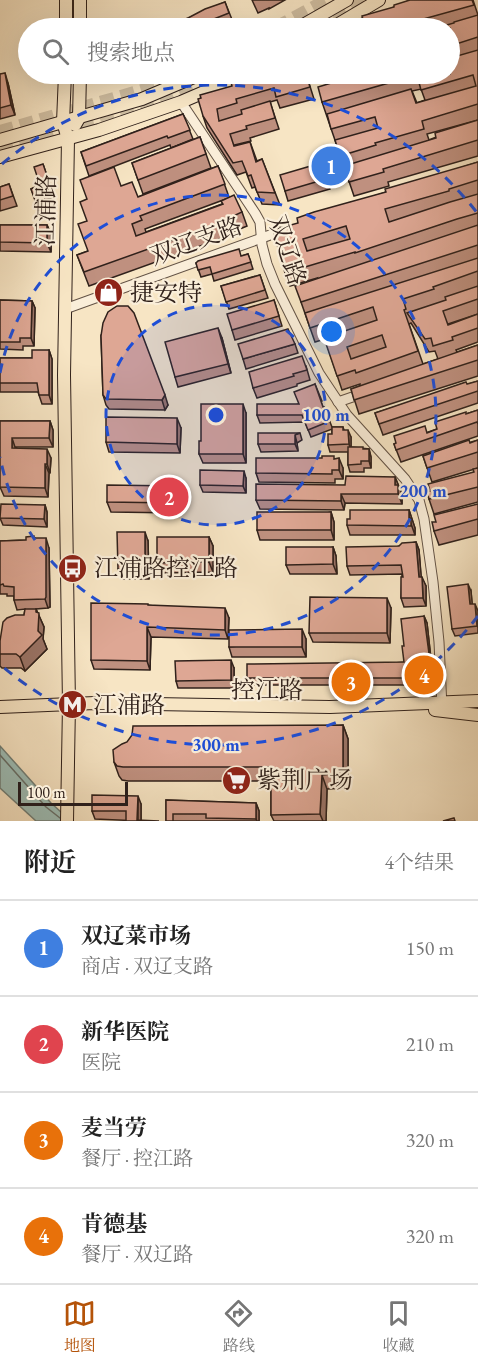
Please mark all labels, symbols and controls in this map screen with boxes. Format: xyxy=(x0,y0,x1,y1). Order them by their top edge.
search box xyxy=(18,18,460,84)
icon: search xyxy=(39,35,72,68)
text: 搜索地点 xyxy=(87,38,175,67)
pin: 1 xyxy=(312,144,350,188)
street label: 江浦路 xyxy=(29,174,62,246)
street label: 双辽支路 xyxy=(145,210,246,272)
street label: 双辽路 xyxy=(262,211,313,289)
shop icon: 捷安特 xyxy=(93,277,125,309)
place label: 捷安特 xyxy=(130,277,202,308)
your location xyxy=(317,317,346,346)
text: 100 m xyxy=(302,403,350,426)
centre of rings xyxy=(206,405,226,425)
pin: 2 xyxy=(150,474,188,520)
text: 200 m xyxy=(399,479,447,502)
bus stop icon: 江浦路控江路 xyxy=(57,552,89,584)
place label: 江浦路控江路 xyxy=(94,552,238,583)
pin: 4 xyxy=(404,652,444,698)
pin: 3 xyxy=(332,660,370,704)
street label: 控江路 xyxy=(231,674,303,705)
metro station icon: 江浦路 xyxy=(56,689,88,721)
place label: 江浦路 xyxy=(93,689,165,720)
text: 300 m xyxy=(192,733,240,756)
supermarket icon: 紫荆广场 xyxy=(220,764,252,796)
place label: 紫荆广场 xyxy=(257,764,353,795)
scale bar xyxy=(18,779,128,806)
text: 100 m xyxy=(27,782,66,803)
text: 附近 xyxy=(24,845,76,879)
text: 4个结果 xyxy=(384,849,454,875)
text: 双辽菜市场 xyxy=(81,921,191,950)
text: 1 xyxy=(38,935,49,961)
text: 150 m xyxy=(406,935,454,961)
text: 商店 · 双辽支路 xyxy=(81,953,213,979)
text: 新华医院 xyxy=(81,1017,169,1046)
text: 2 xyxy=(38,1031,49,1057)
text: 210 m xyxy=(406,1031,454,1057)
text: 医院 xyxy=(81,1049,121,1075)
text: 麦当劳 xyxy=(81,1113,147,1142)
text: 3 xyxy=(38,1127,49,1153)
text: 320 m xyxy=(406,1127,454,1153)
text: 餐厅 · 控江路 xyxy=(81,1145,193,1171)
text: 肯德基 xyxy=(81,1209,147,1238)
text: 4 xyxy=(38,1223,49,1249)
text: 320 m xyxy=(406,1223,454,1249)
text: 餐厅 · 双辽路 xyxy=(81,1241,193,1267)
tab: 地图 xyxy=(63,1297,96,1356)
tab: 路线 xyxy=(222,1297,255,1356)
tab: 收藏 xyxy=(382,1297,415,1356)

